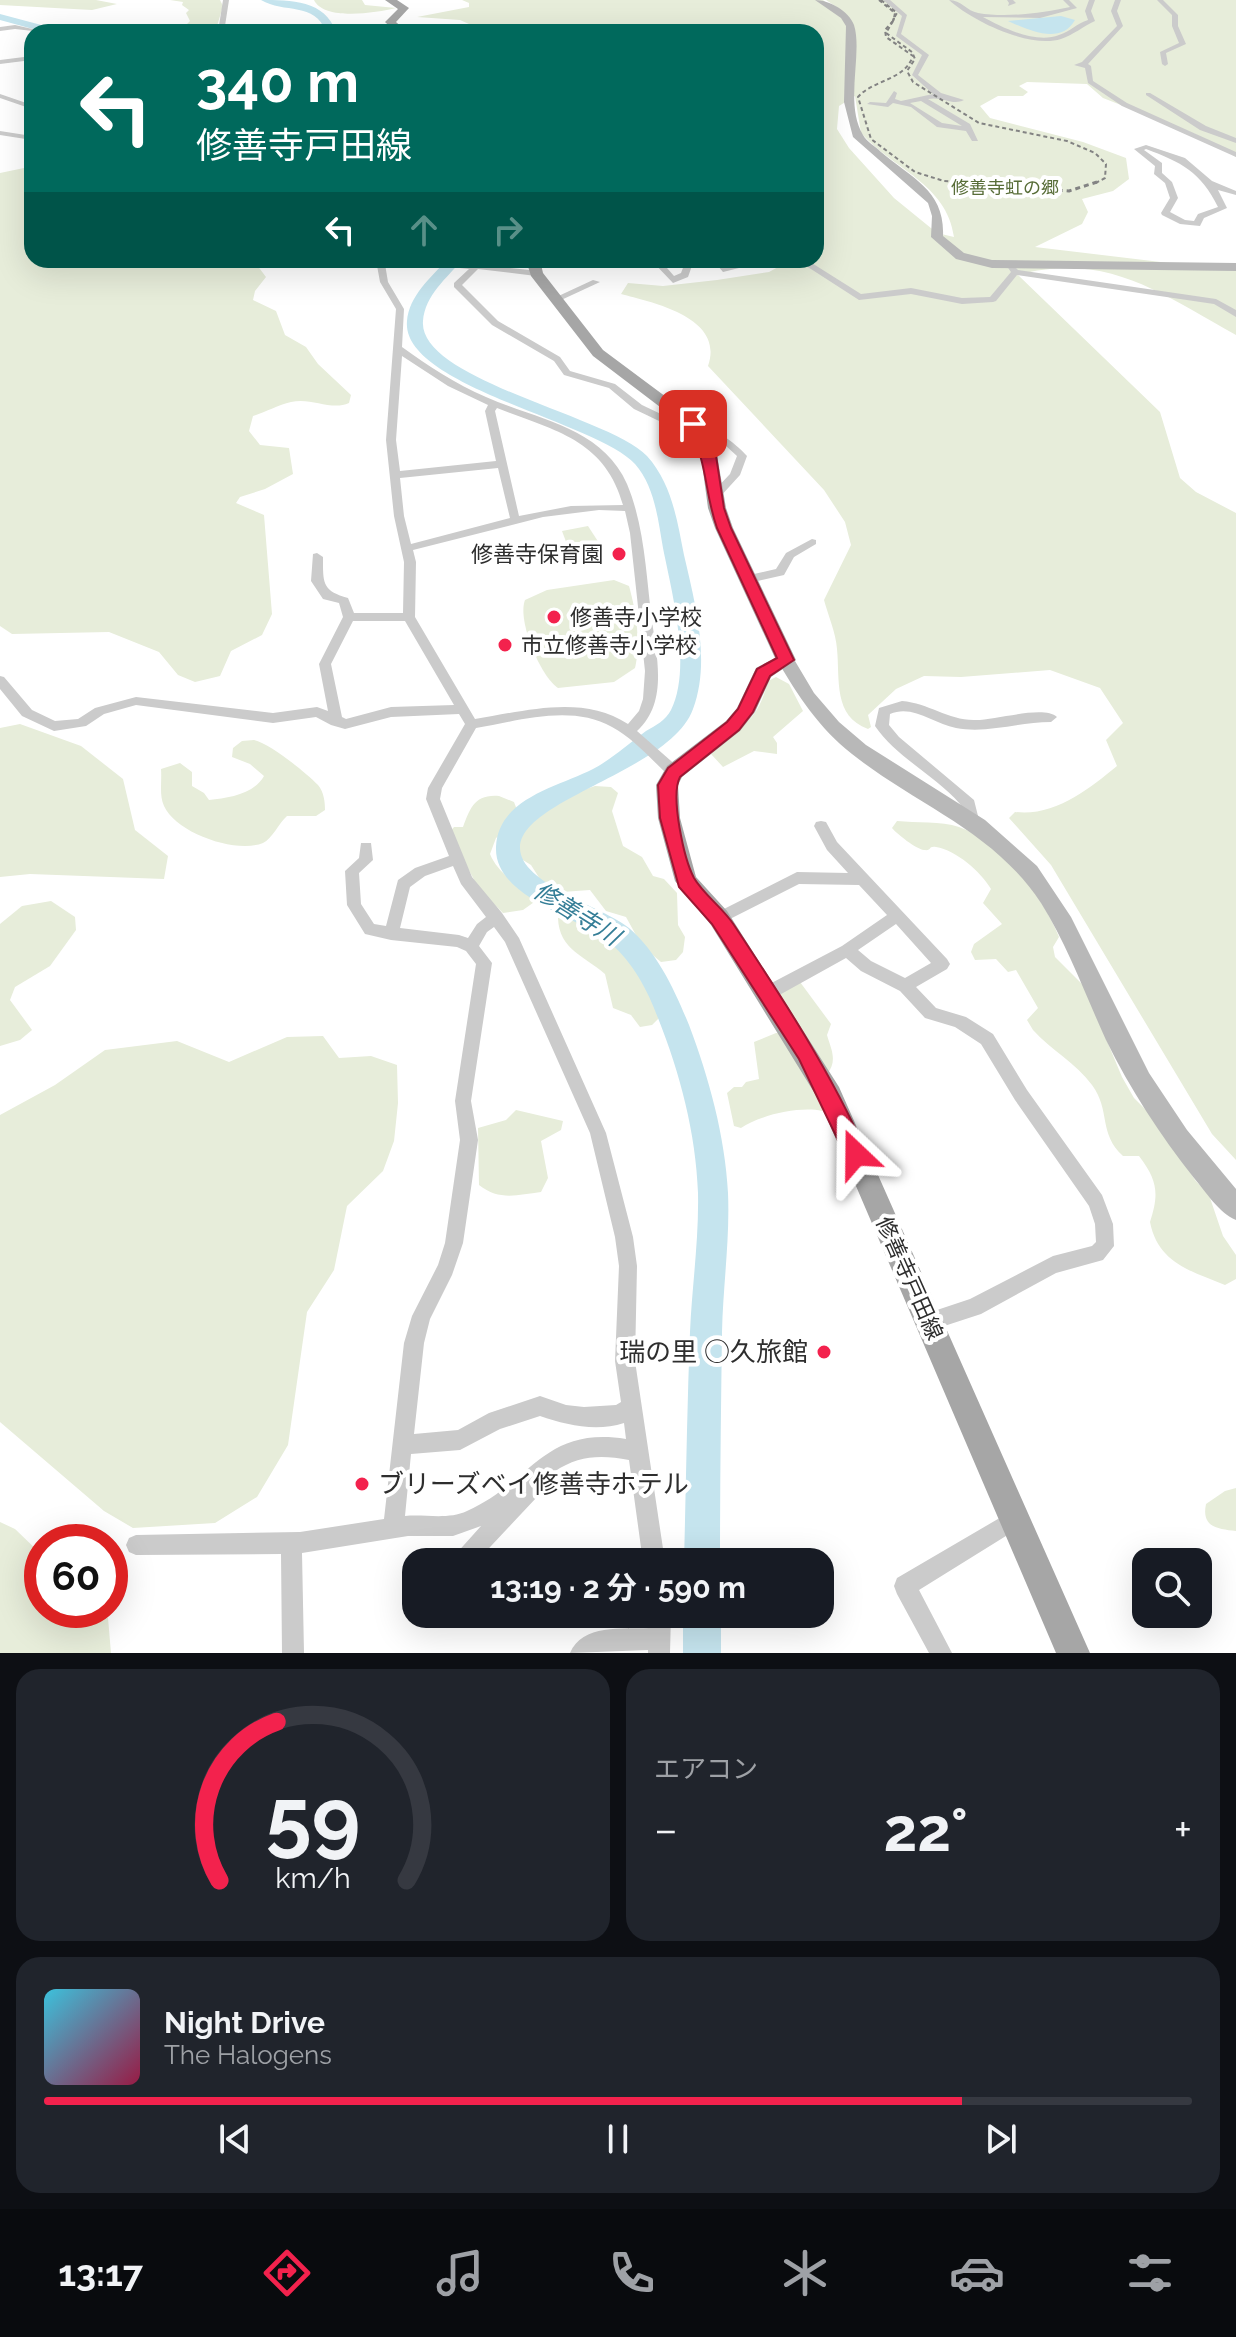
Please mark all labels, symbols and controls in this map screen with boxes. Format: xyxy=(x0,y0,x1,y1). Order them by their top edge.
text: 340 m xyxy=(196,49,359,115)
icon: left xyxy=(64,56,168,160)
text: 修善寺戸田線 xyxy=(196,124,412,166)
park label: 修善寺虹の郷 xyxy=(951,177,1059,198)
icon: left xyxy=(318,208,362,252)
icon: ahead xyxy=(402,208,446,252)
icon: right xyxy=(486,208,530,252)
pin xyxy=(659,390,727,458)
icon: arrive xyxy=(671,402,715,446)
place label: 修善寺保育園 xyxy=(471,541,603,567)
marker: 修善寺保育園 xyxy=(610,545,628,563)
place label: 修善寺小学校 xyxy=(570,604,702,630)
marker: 修善寺小学校 xyxy=(545,608,563,626)
place label: 市立修善寺小学校 xyxy=(521,632,697,658)
marker: 市立修善寺小学校 xyxy=(496,636,514,654)
water label: 修善寺川 xyxy=(529,876,628,953)
position arrow xyxy=(814,1112,898,1196)
street label: 修善寺戸田線 xyxy=(871,1212,949,1344)
place label: 瑞の里 ○久旅館 xyxy=(619,1337,808,1367)
marker: 瑞の里 ○久旅館 xyxy=(815,1343,833,1361)
place label: ブリーズベイ修善寺ホテル xyxy=(378,1469,689,1499)
marker: ブリーズベイ修善寺ホテル xyxy=(353,1475,371,1493)
speed limit sign: 60 xyxy=(24,1524,128,1628)
map controls xyxy=(1132,1548,1212,1628)
button: search xyxy=(1132,1548,1212,1628)
text: 13:19 · 2 分 · 590 m xyxy=(490,1570,746,1605)
text: エアコン xyxy=(654,1754,758,1784)
text: 59 xyxy=(265,1769,361,1866)
text: 22° xyxy=(884,1795,968,1865)
text: − xyxy=(654,1804,678,1855)
text: + xyxy=(1174,1804,1192,1855)
text: km/h xyxy=(275,1861,351,1895)
text: Night Drive xyxy=(164,2005,325,2040)
text: The Halogens xyxy=(164,2040,332,2070)
icon: previous xyxy=(213,2117,257,2161)
icon: pause xyxy=(596,2117,640,2161)
icon: next xyxy=(979,2117,1023,2161)
icon: directions xyxy=(259,2245,315,2301)
icon: music xyxy=(432,2245,488,2301)
icon: phone xyxy=(604,2245,660,2301)
icon: climate xyxy=(777,2245,833,2301)
icon: car xyxy=(949,2245,1005,2301)
icon: filters xyxy=(1122,2245,1178,2301)
text: 13:17 xyxy=(58,2252,143,2294)

